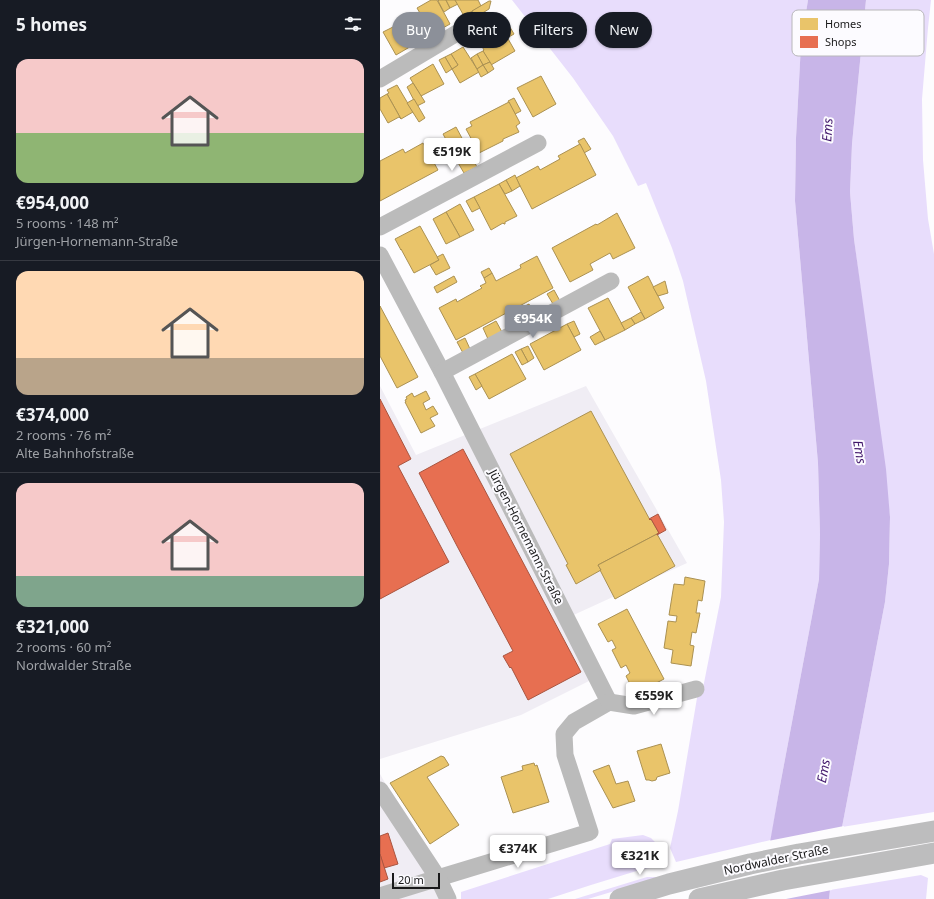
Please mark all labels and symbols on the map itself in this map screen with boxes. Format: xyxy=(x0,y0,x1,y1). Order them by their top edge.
legend xyxy=(792,10,924,56)
text: Homes xyxy=(825,16,862,31)
text: Shops xyxy=(825,34,857,49)
water label: Ems xyxy=(817,117,837,142)
pin: €519K xyxy=(424,138,480,172)
pin: €954K xyxy=(505,305,561,339)
water label: Ems xyxy=(849,439,871,466)
street label: Jürgen-Hornemann-Straße xyxy=(484,465,568,607)
pin: €559K xyxy=(626,682,682,716)
water label: Ems xyxy=(812,757,834,784)
pin: €374K xyxy=(490,835,546,869)
street label: Nordwalder Straße xyxy=(722,840,830,879)
pin: €321K xyxy=(612,842,668,876)
scale bar xyxy=(392,871,440,890)

